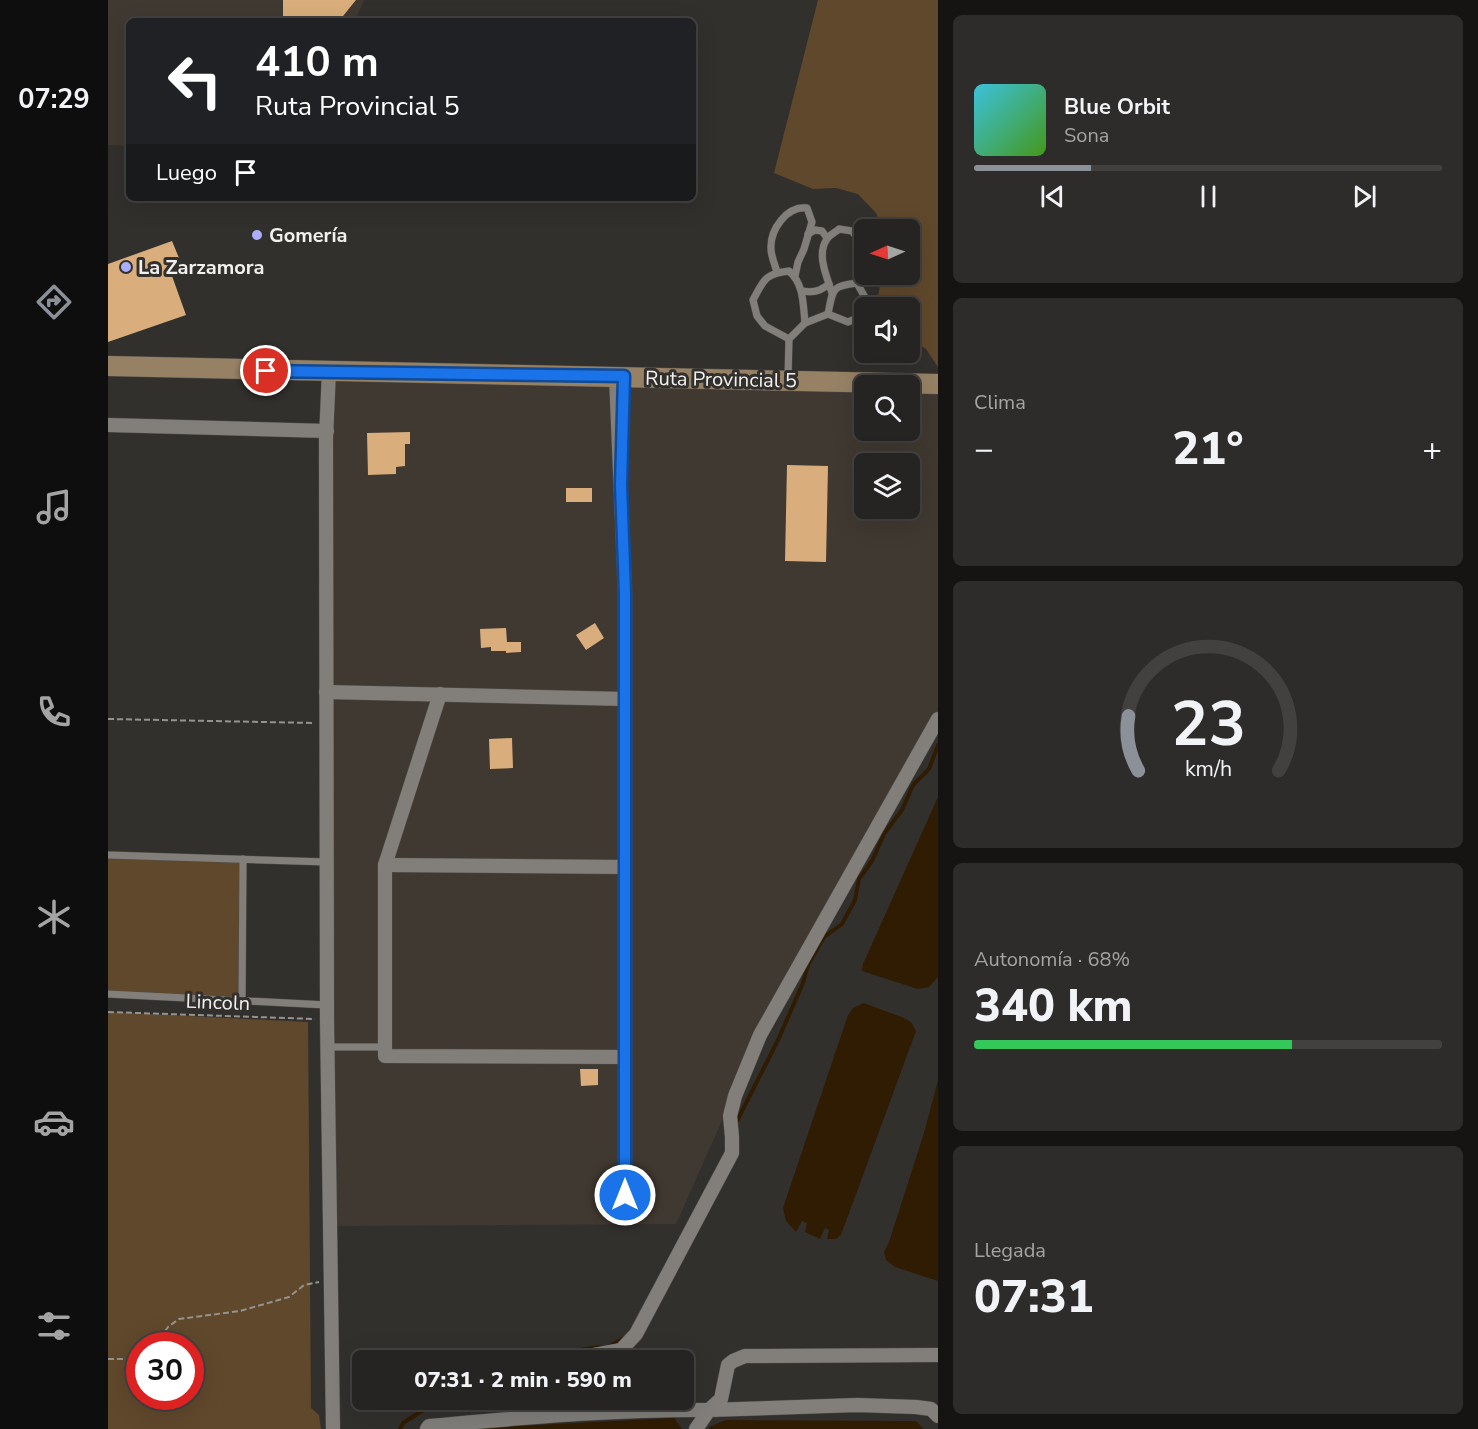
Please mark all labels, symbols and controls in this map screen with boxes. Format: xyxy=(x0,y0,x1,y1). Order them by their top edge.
text: 410 m xyxy=(255,34,379,91)
icon: left xyxy=(156,42,234,120)
text: 07:29 xyxy=(18,81,90,118)
text: Ruta Provincial 5 xyxy=(255,88,460,125)
text: Blue Orbit xyxy=(1064,92,1170,122)
text: Sona xyxy=(1064,122,1109,149)
icon: arrive xyxy=(229,156,262,189)
text: Luego xyxy=(156,158,217,188)
icon: previous xyxy=(1036,180,1069,213)
icon: pause xyxy=(1192,180,1225,213)
icon: next xyxy=(1348,180,1381,213)
north arrow xyxy=(854,219,920,285)
map controls xyxy=(854,219,920,519)
place label: Gomería xyxy=(269,222,348,249)
marker: Gomería xyxy=(250,228,264,242)
place label: La Zarzamora xyxy=(138,254,264,281)
marker: La Zarzamora xyxy=(119,260,133,274)
icon: directions xyxy=(33,281,75,323)
button: sound xyxy=(854,297,920,363)
pin xyxy=(240,345,291,396)
icon: arrive xyxy=(249,354,282,387)
street label: Ruta Provincial 5 xyxy=(645,365,797,394)
button: search xyxy=(854,375,920,441)
text: Clima xyxy=(974,389,1026,416)
text: 21° xyxy=(1172,419,1244,480)
text: − xyxy=(974,427,994,472)
text: + xyxy=(1422,427,1442,472)
button: layers xyxy=(854,453,920,519)
icon: music xyxy=(33,486,75,528)
text: 23 xyxy=(1171,683,1245,768)
icon: phone xyxy=(33,691,75,733)
text: km/h xyxy=(1184,755,1232,785)
icon: climate xyxy=(33,896,75,938)
text: Autonomía · 68% xyxy=(974,946,1130,973)
text: 340 km xyxy=(974,976,1133,1037)
street label: Lincoln xyxy=(185,988,251,1017)
icon: car xyxy=(33,1101,75,1143)
position arrow xyxy=(593,1163,657,1227)
text: Llegada xyxy=(974,1237,1046,1264)
text: 07:31 xyxy=(974,1267,1094,1328)
icon: filters xyxy=(33,1305,75,1347)
speed limit sign: 30 xyxy=(126,1332,204,1410)
text: 07:31 · 2 min · 590 m xyxy=(414,1365,632,1395)

